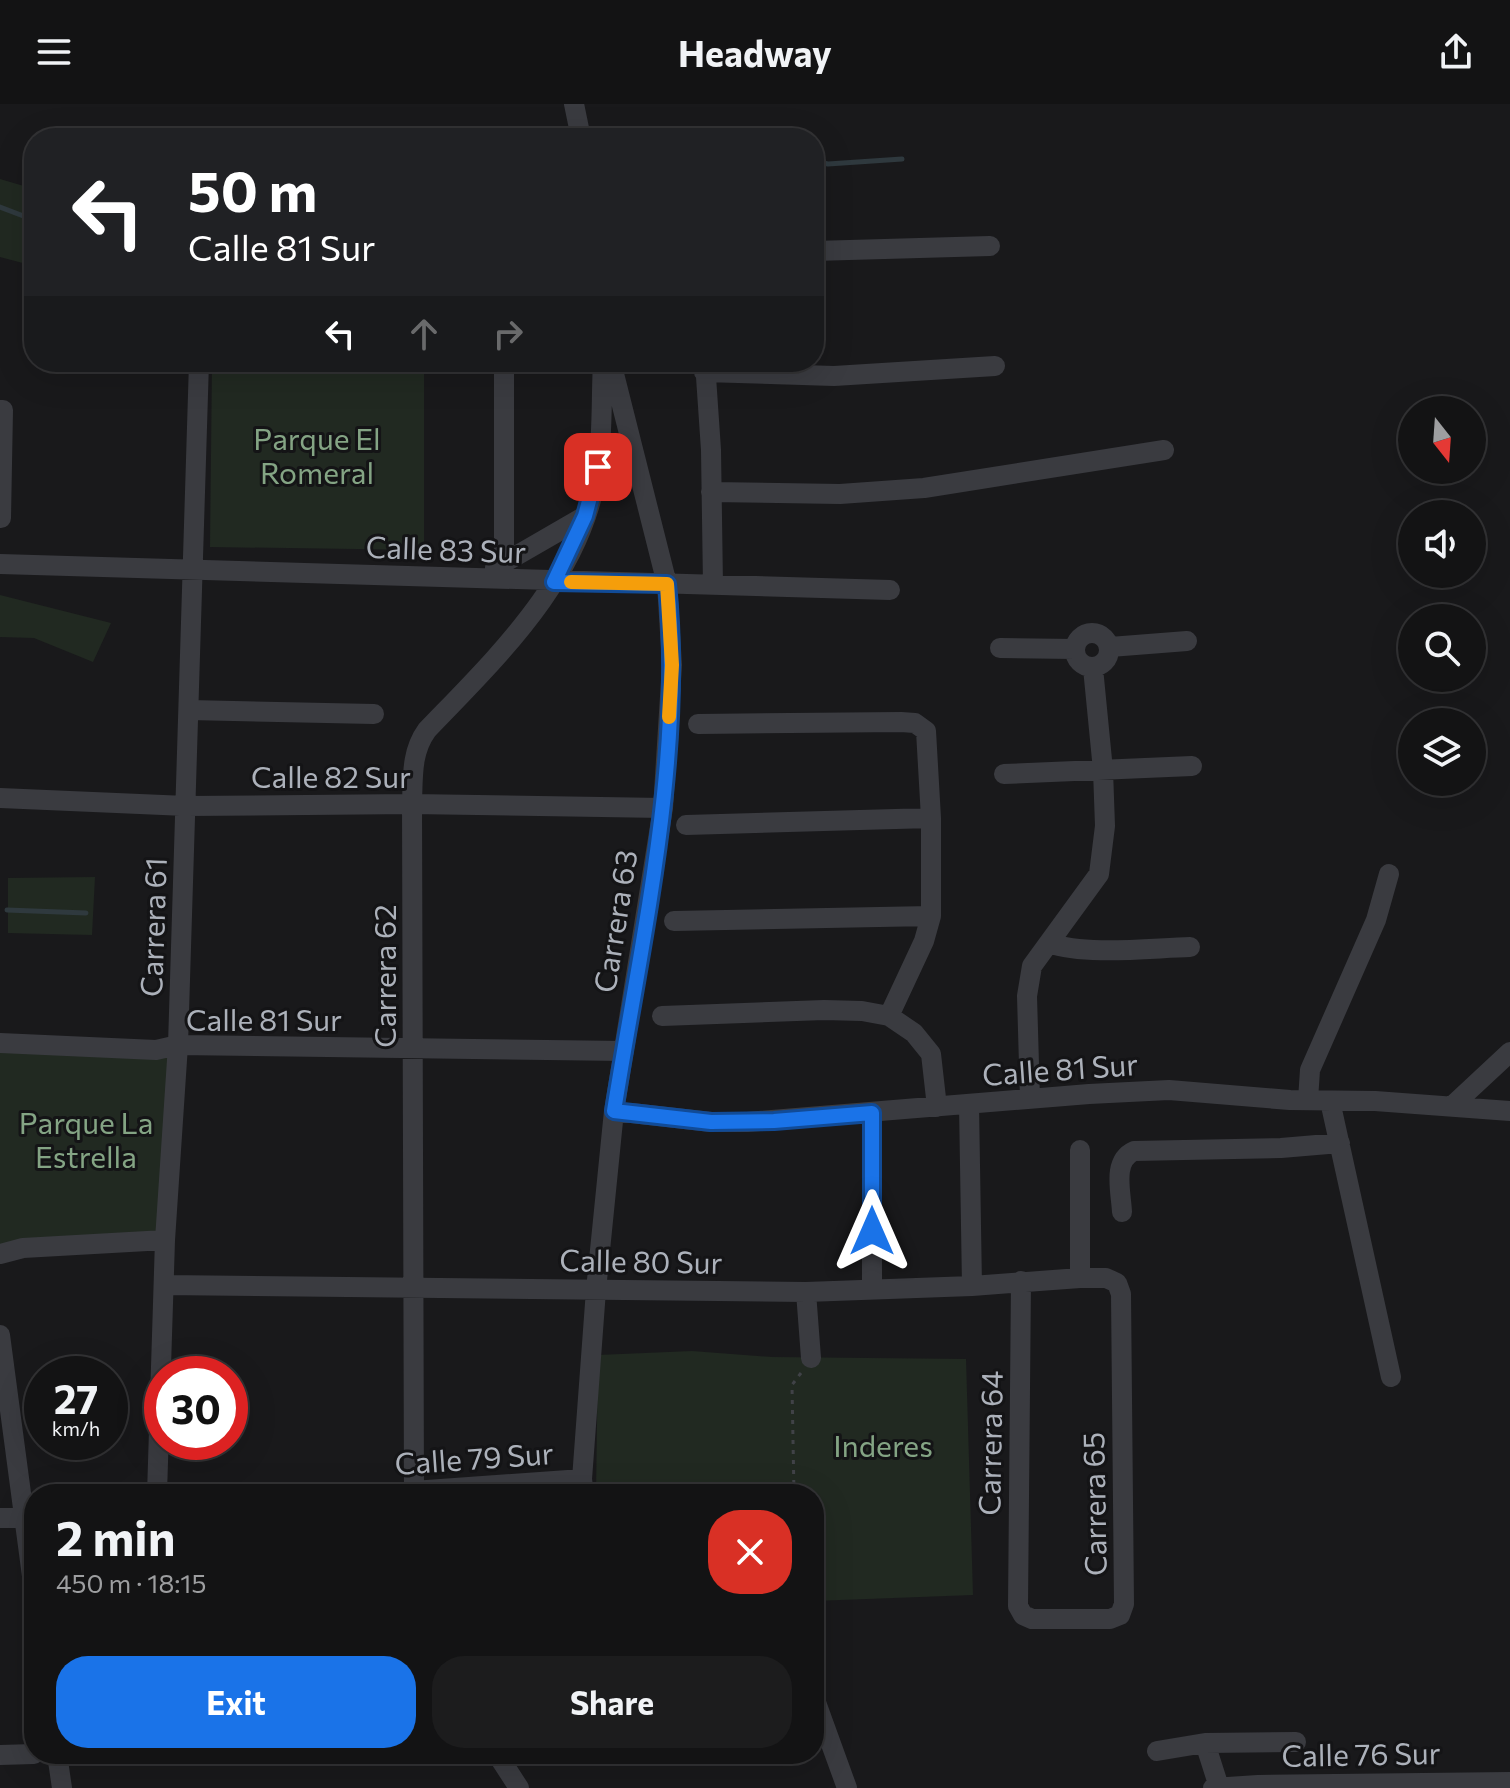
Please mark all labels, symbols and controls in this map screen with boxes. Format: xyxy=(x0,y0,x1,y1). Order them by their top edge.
icon: menu xyxy=(32,30,76,74)
text: Headway xyxy=(678,30,832,74)
icon: share xyxy=(1434,30,1478,74)
text: 50 m xyxy=(188,155,317,224)
icon: left xyxy=(56,160,160,264)
text: Calle 81 Sur xyxy=(188,224,375,268)
icon: left xyxy=(318,312,362,356)
icon: ahead xyxy=(402,312,446,356)
icon: right xyxy=(486,312,530,356)
north arrow xyxy=(1398,396,1486,484)
map controls xyxy=(1398,396,1486,796)
park label: Parque El Romeral xyxy=(253,419,381,490)
pin xyxy=(564,433,632,501)
icon: arrive xyxy=(576,445,620,489)
button: sound xyxy=(1398,500,1486,588)
street label: Calle 83 Sur xyxy=(365,527,527,569)
button: search xyxy=(1398,604,1486,692)
button: layers xyxy=(1398,708,1486,796)
street label: Calle 82 Sur xyxy=(251,757,411,794)
street label: Carrera 63 xyxy=(584,847,644,995)
street label: Carrera 61 xyxy=(131,857,173,997)
street label: Carrera 62 xyxy=(365,904,402,1048)
street label: Calle 81 Sur xyxy=(186,1000,342,1037)
street label: Calle 81 Sur xyxy=(981,1044,1139,1092)
park label: Parque La Estrella xyxy=(19,1103,153,1174)
position arrow xyxy=(830,1189,914,1273)
street label: Calle 80 Sur xyxy=(559,1240,723,1280)
speed limit sign: 30 xyxy=(144,1356,248,1460)
street label: Carrera 64 xyxy=(969,1370,1009,1516)
text: 27 xyxy=(54,1373,98,1422)
text: km/h xyxy=(52,1416,100,1440)
park label: Inderes xyxy=(833,1426,933,1463)
street label: Carrera 65 xyxy=(1073,1432,1113,1576)
street label: Calle 79 Sur xyxy=(393,1433,555,1481)
text: 2 min xyxy=(56,1507,176,1566)
button: close xyxy=(708,1510,792,1594)
text: 450 m · 18:15 xyxy=(56,1567,206,1598)
button: Exit xyxy=(56,1656,416,1748)
button: Share xyxy=(432,1656,792,1748)
street label: Calle 76 Sur xyxy=(1281,1733,1441,1773)

